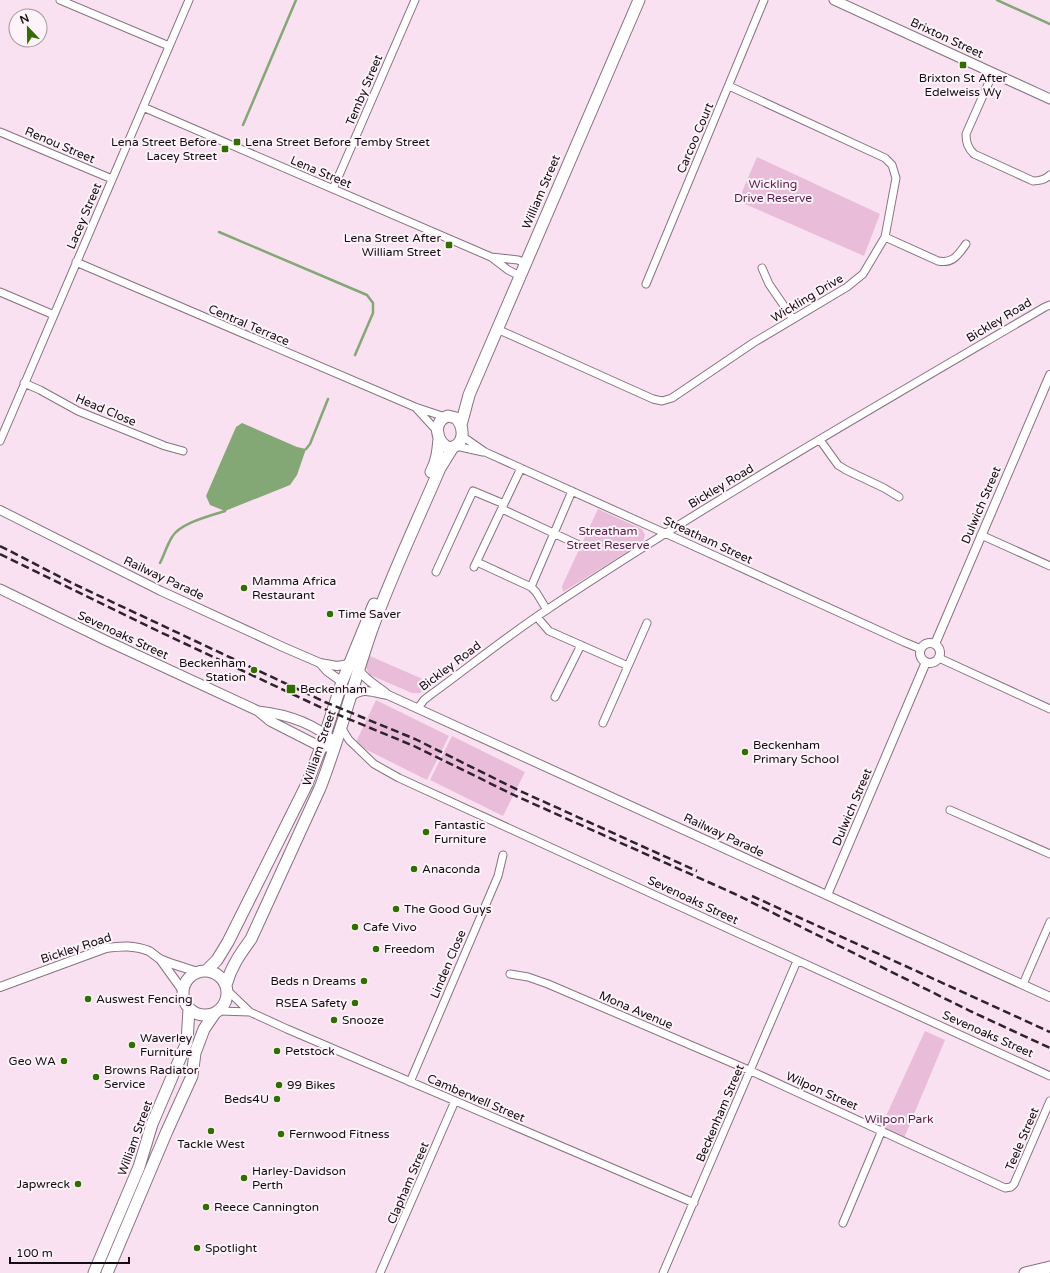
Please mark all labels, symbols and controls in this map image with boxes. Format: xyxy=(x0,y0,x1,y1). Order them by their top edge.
north arrow xyxy=(8,8,48,48)
text: N xyxy=(18,12,31,27)
street label: Brixton Street xyxy=(908,15,986,61)
street label: Temby Street xyxy=(343,52,385,128)
marker: Brixton St After Edelweiss Wy xyxy=(958,60,968,70)
place label: Brixton St After Edelweiss Wy xyxy=(919,71,1008,99)
street label: Carcoo Court xyxy=(674,100,716,175)
street label: Renou Street xyxy=(23,124,97,166)
place label: Lena Street Before Lacey Street xyxy=(111,135,217,163)
place label: Lena Street Before Temby Street xyxy=(245,135,430,149)
marker: Lena Street Before Temby Street xyxy=(232,137,242,147)
marker: Lena Street Before Lacey Street xyxy=(220,144,230,154)
street label: William Street xyxy=(519,152,563,231)
street label: Lena Street xyxy=(288,153,354,191)
park label: Wickling Drive Reserve xyxy=(734,177,812,205)
street label: Lacey Street xyxy=(64,180,104,251)
place label: Lena Street After William Street xyxy=(344,231,441,259)
marker: Lena Street After William Street xyxy=(444,240,454,250)
street label: Wickling Drive xyxy=(768,271,846,325)
street label: Bickley Road xyxy=(964,295,1034,345)
street label: Central Terrace xyxy=(206,302,292,348)
street label: Head Close xyxy=(74,391,139,429)
street label: Bickley Road xyxy=(686,461,756,511)
street label: Dulwich Street xyxy=(958,464,1004,546)
street label: Streatham Street xyxy=(661,513,755,567)
park label: Streatham Street Reserve xyxy=(567,524,650,552)
street label: Railway Parade xyxy=(122,553,207,603)
place label: Mamma Africa Restaurant xyxy=(252,574,336,602)
marker: Mamma Africa Restaurant xyxy=(239,583,249,593)
place label: Time Saver xyxy=(338,607,401,621)
street label: Sevenoaks Street xyxy=(76,608,171,662)
marker: Time Saver xyxy=(325,609,335,619)
street label: Bickley Road xyxy=(416,638,484,694)
place label: Beckenham Station xyxy=(179,656,246,684)
marker: Beckenham Station xyxy=(249,665,259,675)
place label: Beckenham xyxy=(300,682,367,696)
marker: Beckenham xyxy=(285,683,297,695)
street label: William Street xyxy=(299,708,339,788)
place label: Beckenham Primary School xyxy=(753,738,839,766)
marker: Beckenham Primary School xyxy=(740,747,750,757)
street label: Dulwich Street xyxy=(829,766,875,848)
street label: Railway Parade xyxy=(682,810,767,860)
place label: Fantastic Furniture xyxy=(434,818,486,846)
marker: Fantastic Furniture xyxy=(421,827,431,837)
place label: Anaconda xyxy=(422,862,480,876)
marker: Anaconda xyxy=(409,864,419,874)
street label: Sevenoaks Street xyxy=(646,873,741,927)
place label: The Good Guys xyxy=(404,902,492,916)
marker: The Good Guys xyxy=(391,904,401,914)
place label: Cafe Vivo xyxy=(363,920,417,934)
marker: Cafe Vivo xyxy=(350,922,360,932)
street label: Linden Close xyxy=(427,927,469,1000)
street label: Bickley Road xyxy=(39,930,113,966)
place label: Freedom xyxy=(384,942,435,956)
marker: Freedom xyxy=(371,944,381,954)
place label: Beds n Dreams xyxy=(270,974,356,988)
marker: Beds n Dreams xyxy=(359,976,369,986)
street label: Mona Avenue xyxy=(597,988,675,1032)
place label: Auswest Fencing xyxy=(96,992,193,1006)
marker: Auswest Fencing xyxy=(83,994,93,1004)
place label: RSEA Safety xyxy=(275,996,348,1010)
marker: RSEA Safety xyxy=(350,998,360,1008)
street label: Sevenoaks Street xyxy=(940,1008,1036,1061)
place label: Snooze xyxy=(342,1013,384,1027)
marker: Snooze xyxy=(329,1015,339,1025)
place label: Waverley Furniture xyxy=(140,1031,193,1059)
marker: Waverley Furniture xyxy=(127,1040,137,1050)
place label: Petstock xyxy=(285,1044,335,1058)
marker: Petstock xyxy=(272,1046,282,1056)
place label: Geo WA xyxy=(9,1054,56,1068)
marker: Geo WA xyxy=(59,1056,69,1066)
street label: Beckenham Street xyxy=(693,1062,747,1164)
place label: Browns Radiator Service xyxy=(104,1063,199,1091)
street label: Wilpon Street xyxy=(784,1069,861,1113)
street label: Camberwell Street xyxy=(425,1071,527,1125)
marker: Browns Radiator Service xyxy=(91,1072,101,1082)
place label: 99 Bikes xyxy=(287,1078,336,1092)
marker: 99 Bikes xyxy=(274,1080,284,1090)
place label: Beds4U xyxy=(224,1092,269,1106)
marker: Beds4U xyxy=(272,1094,282,1104)
street label: William Street xyxy=(115,1098,155,1178)
street label: Teele Street xyxy=(1002,1105,1042,1173)
park label: Wilpon Park xyxy=(865,1112,934,1126)
marker: Tackle West xyxy=(206,1126,216,1136)
place label: Fernwood Fitness xyxy=(289,1127,390,1141)
marker: Fernwood Fitness xyxy=(276,1129,286,1139)
place label: Tackle West xyxy=(177,1137,245,1151)
street label: Clapham Street xyxy=(384,1139,432,1226)
place label: Harley-Davidson Perth xyxy=(252,1164,346,1192)
marker: Harley-Davidson Perth xyxy=(239,1173,249,1183)
place label: Japwreck xyxy=(17,1177,70,1191)
marker: Japwreck xyxy=(73,1179,83,1189)
place label: Reece Cannington xyxy=(214,1200,319,1214)
marker: Reece Cannington xyxy=(201,1202,211,1212)
scale bar xyxy=(10,1239,129,1265)
place label: Spotlight xyxy=(205,1241,257,1255)
marker: Spotlight xyxy=(192,1243,202,1253)
text: 100 m xyxy=(16,1246,53,1260)

